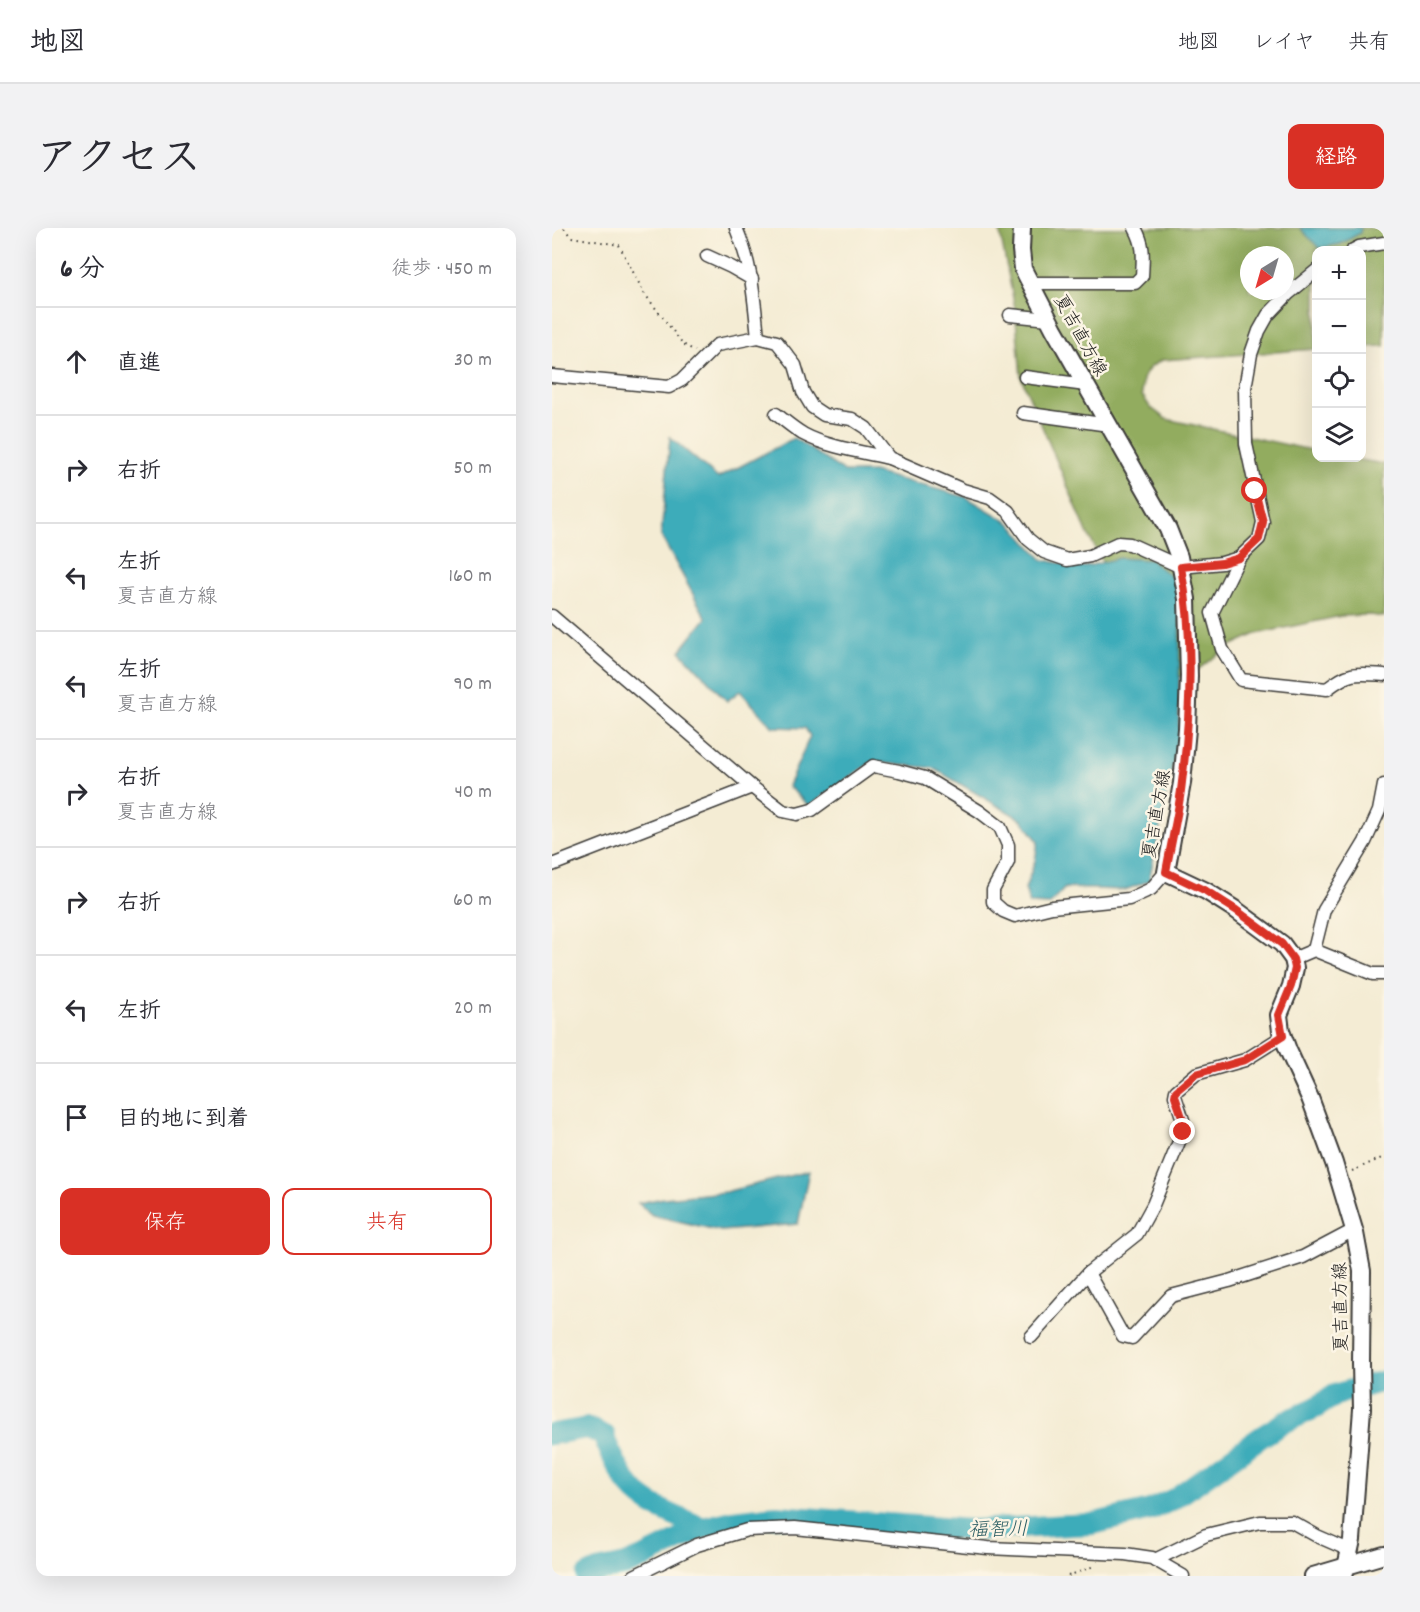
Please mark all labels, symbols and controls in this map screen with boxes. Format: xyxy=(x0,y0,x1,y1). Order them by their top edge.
text: 地図 xyxy=(30,25,86,65)
text: 地図 xyxy=(1178,29,1220,59)
text: レイヤ xyxy=(1253,29,1315,59)
text: 共有 xyxy=(1348,29,1390,59)
button: 経路 xyxy=(1288,124,1384,189)
text: アクセス xyxy=(36,132,201,192)
north arrow xyxy=(1240,246,1294,300)
map controls xyxy=(1312,246,1366,462)
button: + xyxy=(1312,246,1366,300)
text: 6 分 xyxy=(60,252,105,289)
text: 徒歩 · 450 m xyxy=(391,256,492,284)
street label: 夏吉直方線 xyxy=(1046,291,1112,382)
button: − xyxy=(1312,300,1366,354)
icon: ahead xyxy=(60,345,93,378)
text: 30 m xyxy=(454,347,492,375)
text: 直進 xyxy=(117,349,161,380)
button: locate xyxy=(1312,354,1366,408)
button: layers xyxy=(1312,408,1366,462)
icon: right xyxy=(60,453,93,486)
text: 50 m xyxy=(454,455,492,483)
text: 右折 xyxy=(117,457,161,488)
route start xyxy=(1241,477,1267,503)
text: 左折 xyxy=(117,548,161,579)
icon: left xyxy=(60,561,93,594)
text: 160 m xyxy=(449,563,492,591)
text: 夏吉直方線 xyxy=(117,584,217,612)
text: 左折 xyxy=(117,656,161,687)
icon: left xyxy=(60,669,93,702)
text: 90 m xyxy=(454,671,492,699)
text: 夏吉直方線 xyxy=(117,692,217,720)
text: 右折 xyxy=(117,764,161,795)
street label: 夏吉直方線 xyxy=(1138,768,1179,861)
icon: right xyxy=(60,777,93,810)
text: 40 m xyxy=(454,779,492,807)
text: 夏吉直方線 xyxy=(117,800,217,828)
icon: right xyxy=(60,885,93,918)
text: 60 m xyxy=(453,887,492,915)
text: 右折 xyxy=(117,889,161,920)
icon: left xyxy=(60,993,93,1026)
text: 20 m xyxy=(454,995,492,1023)
text: 左折 xyxy=(117,997,161,1028)
icon: arrive xyxy=(60,1101,93,1134)
text: 目的地に到着 xyxy=(117,1105,249,1136)
route end xyxy=(1169,1118,1195,1144)
button: 保存 xyxy=(60,1188,270,1255)
button: 共有 xyxy=(282,1188,492,1255)
street label: 夏吉直方線 xyxy=(1329,1262,1356,1352)
water label: 福智川 xyxy=(968,1516,1028,1546)

